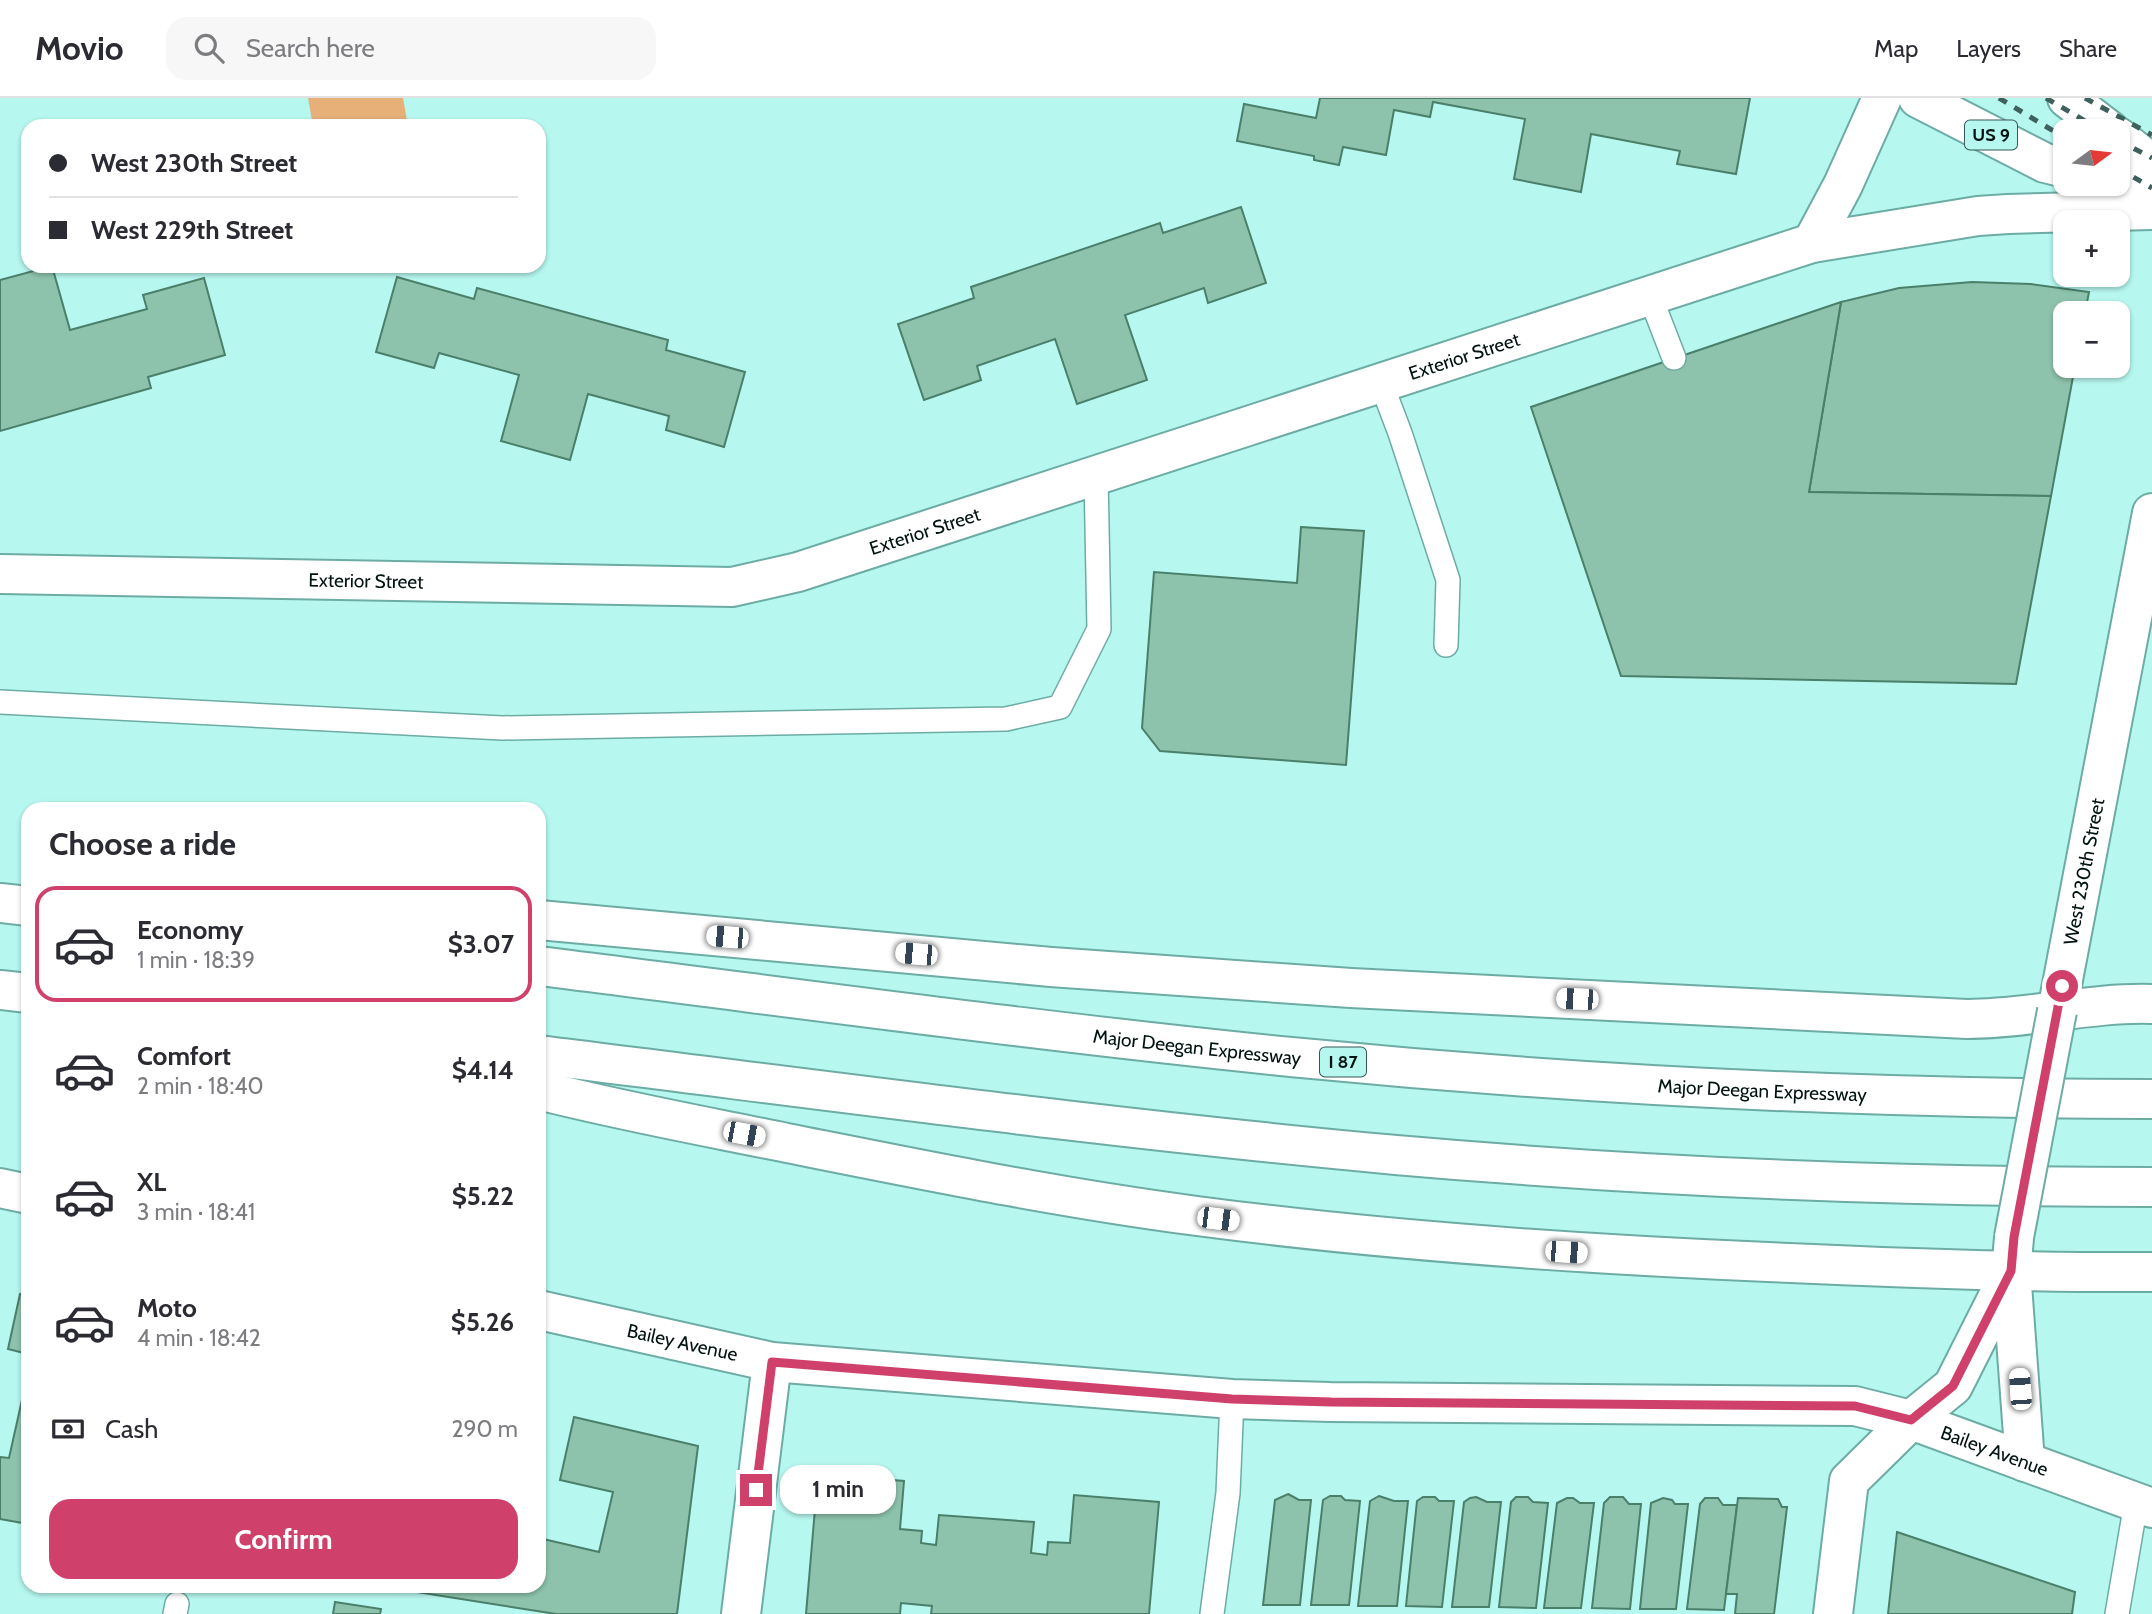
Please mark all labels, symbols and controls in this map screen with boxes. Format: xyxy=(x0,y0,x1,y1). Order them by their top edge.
search box xyxy=(166,17,656,80)
text: Movio xyxy=(35,28,124,68)
icon: search xyxy=(190,29,228,67)
text: Search here xyxy=(246,32,375,64)
text: Map xyxy=(1874,34,1918,63)
text: Layers xyxy=(1956,34,2021,63)
text: Share xyxy=(2059,34,2117,63)
north arrow xyxy=(2053,119,2130,196)
map controls xyxy=(2053,119,2130,378)
road number: US 9 xyxy=(1965,120,2017,150)
text: West 230th Street xyxy=(91,147,297,179)
button: + xyxy=(2053,210,2130,287)
text: West 229th Street xyxy=(91,214,293,246)
button: − xyxy=(2053,301,2130,378)
street label: Exterior Street xyxy=(1406,327,1523,385)
street label: Exterior Street xyxy=(866,502,984,560)
street label: Exterior Street xyxy=(308,568,424,594)
street label: West 230th Street xyxy=(2059,796,2109,947)
text: Choose a ride xyxy=(49,824,236,863)
icon: car xyxy=(53,913,116,976)
text: Economy xyxy=(137,914,243,946)
car xyxy=(706,925,749,949)
text: $3.07 xyxy=(448,928,514,960)
car xyxy=(895,942,938,966)
text: 1 min · 18:39 xyxy=(137,946,255,974)
route start xyxy=(2046,970,2078,1002)
car xyxy=(1556,988,1599,1010)
street label: Major Deegan Expressway xyxy=(1092,1025,1303,1070)
icon: car xyxy=(53,1039,116,1102)
text: Comfort xyxy=(137,1040,231,1072)
road number: I 87 xyxy=(1320,1048,1366,1077)
text: $4.14 xyxy=(452,1054,514,1086)
text: 2 min · 18:40 xyxy=(137,1072,264,1100)
street label: Major Deegan Expressway xyxy=(1657,1074,1868,1106)
car xyxy=(722,1120,767,1148)
icon: car xyxy=(53,1165,116,1228)
text: XL xyxy=(137,1166,166,1198)
text: $5.22 xyxy=(452,1180,514,1212)
text: 3 min · 18:41 xyxy=(137,1198,255,1226)
car xyxy=(1196,1206,1241,1232)
car xyxy=(1545,1240,1588,1264)
icon: car xyxy=(53,1291,116,1354)
text: Moto xyxy=(137,1292,197,1324)
text: $5.26 xyxy=(451,1306,514,1338)
street label: Bailey Avenue xyxy=(625,1319,740,1366)
text: 4 min · 18:42 xyxy=(137,1324,261,1352)
car xyxy=(2009,1367,2032,1411)
icon: cash xyxy=(49,1410,87,1448)
text: Cash xyxy=(105,1413,158,1445)
text: 290 m xyxy=(451,1415,518,1443)
street label: Bailey Avenue xyxy=(1938,1421,2052,1481)
callout: 1 min xyxy=(780,1466,896,1514)
route end xyxy=(740,1474,772,1506)
text: 1 min xyxy=(812,1475,864,1503)
button: Confirm xyxy=(49,1499,518,1579)

